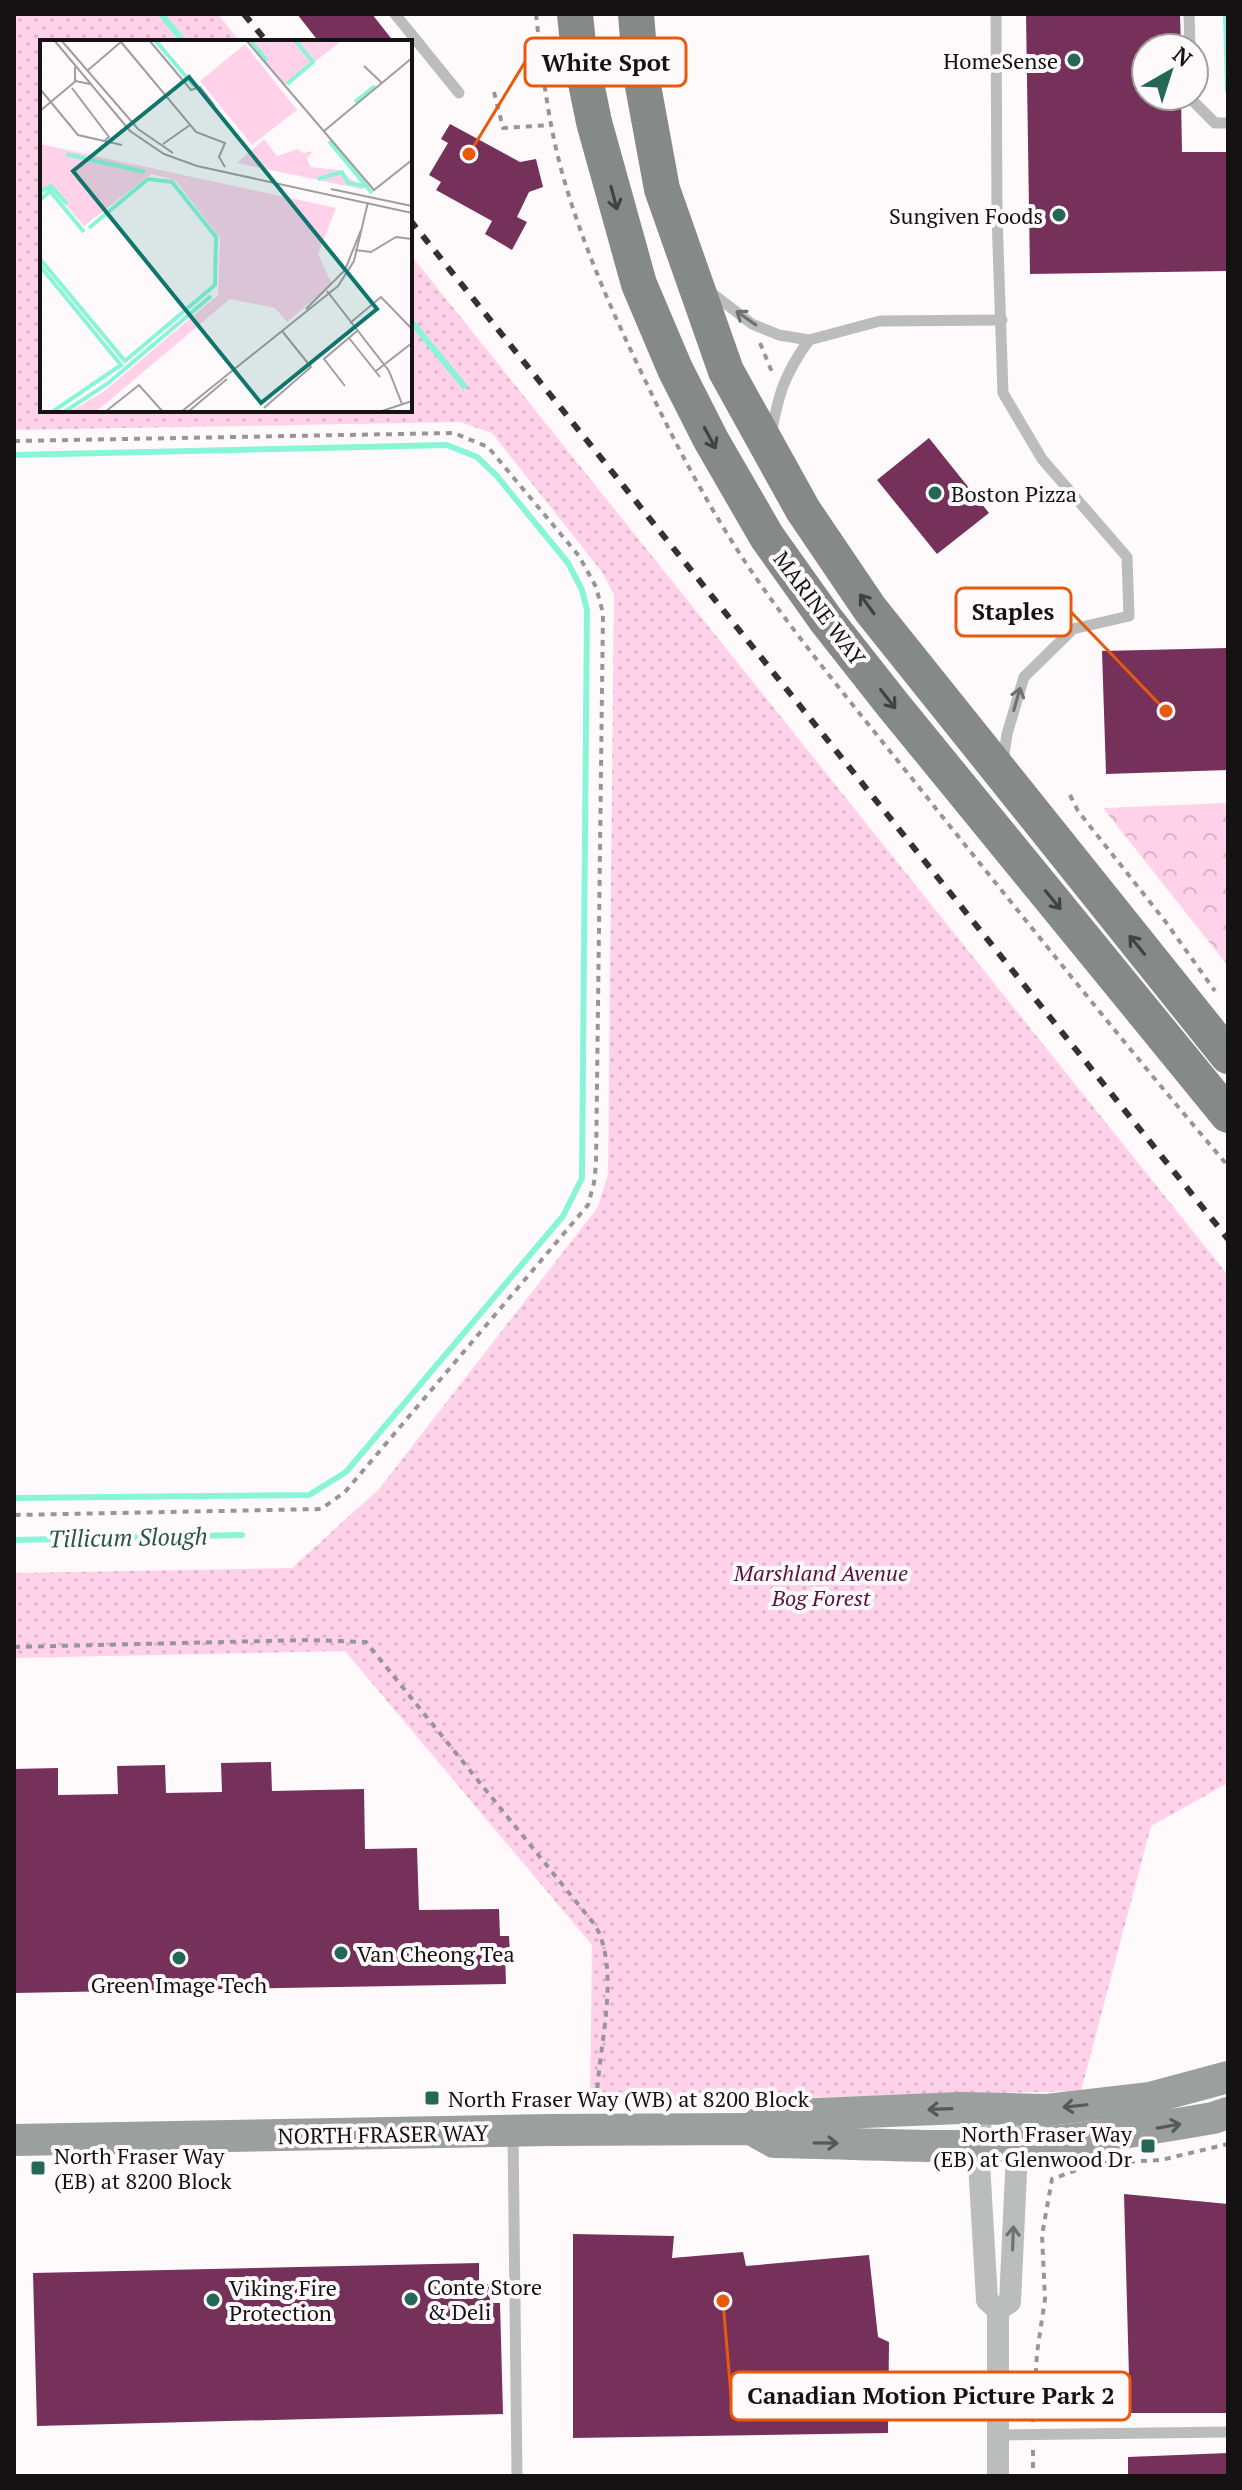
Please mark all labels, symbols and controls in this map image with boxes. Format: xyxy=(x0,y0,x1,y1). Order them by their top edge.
north arrow xyxy=(1130,32,1210,112)
callout: White Spot xyxy=(525,38,686,86)
inset map xyxy=(40,40,412,412)
text: N xyxy=(1167,40,1199,73)
text: White Spot xyxy=(542,46,671,78)
place label: HomeSense xyxy=(943,46,1058,75)
marker: HomeSense xyxy=(1065,51,1083,69)
one-way arrow xyxy=(607,184,622,210)
place label: Sungiven Foods xyxy=(889,201,1043,230)
marker: Sungiven Foods xyxy=(1050,206,1068,224)
one-way arrow xyxy=(735,310,757,326)
one-way arrow xyxy=(703,426,719,449)
place label: Boston Pizza xyxy=(951,479,1077,508)
marker: Boston Pizza xyxy=(926,484,944,502)
street label: MARINE WAY xyxy=(768,545,873,672)
callout: Staples xyxy=(956,588,1071,636)
one-way arrow xyxy=(859,594,875,616)
text: Staples xyxy=(972,595,1054,627)
one-way arrow xyxy=(1010,687,1025,713)
one-way arrow xyxy=(880,688,897,709)
one-way arrow xyxy=(1044,889,1061,910)
one-way arrow xyxy=(1128,935,1146,956)
water label: Tillicum Slough xyxy=(48,1520,208,1554)
park label: Marshland Avenue Bog Forest xyxy=(733,1558,908,1612)
place label: Van Cheong Tea xyxy=(357,1939,515,1968)
marker: Van Cheong Tea xyxy=(332,1944,350,1962)
marker: Green Image Tech xyxy=(170,1949,188,1967)
place label: Green Image Tech xyxy=(91,1970,267,1999)
place label: North Fraser Way (WB) at 8200 Block xyxy=(448,2084,810,2113)
marker: North Fraser Way (WB) at 8200 Block xyxy=(423,2089,441,2107)
one-way arrow xyxy=(1062,2099,1089,2114)
one-way arrow xyxy=(927,2101,954,2116)
one-way arrow xyxy=(1155,2117,1181,2132)
street label: NORTH FRASER WAY xyxy=(277,2118,490,2150)
place label: North Fraser Way (EB) at Glenwood Dr xyxy=(933,2119,1133,2173)
one-way arrow xyxy=(812,2135,839,2151)
marker: North Fraser Way (EB) at Glenwood Dr xyxy=(1139,2137,1157,2155)
place label: North Fraser Way (EB) at 8200 Block xyxy=(54,2141,232,2195)
marker: North Fraser Way (EB) at 8200 Block xyxy=(29,2159,47,2177)
one-way arrow xyxy=(1005,2225,1020,2252)
place label: Conte Store & Deli xyxy=(427,2272,542,2326)
place label: Viking Fire Protection xyxy=(229,2273,337,2327)
marker: Conte Store & Deli xyxy=(402,2290,420,2308)
marker: Viking Fire Protection xyxy=(204,2291,222,2309)
callout: Canadian Motion Picture Park 2 xyxy=(731,2372,1130,2420)
text: Canadian Motion Picture Park 2 xyxy=(747,2379,1115,2411)

